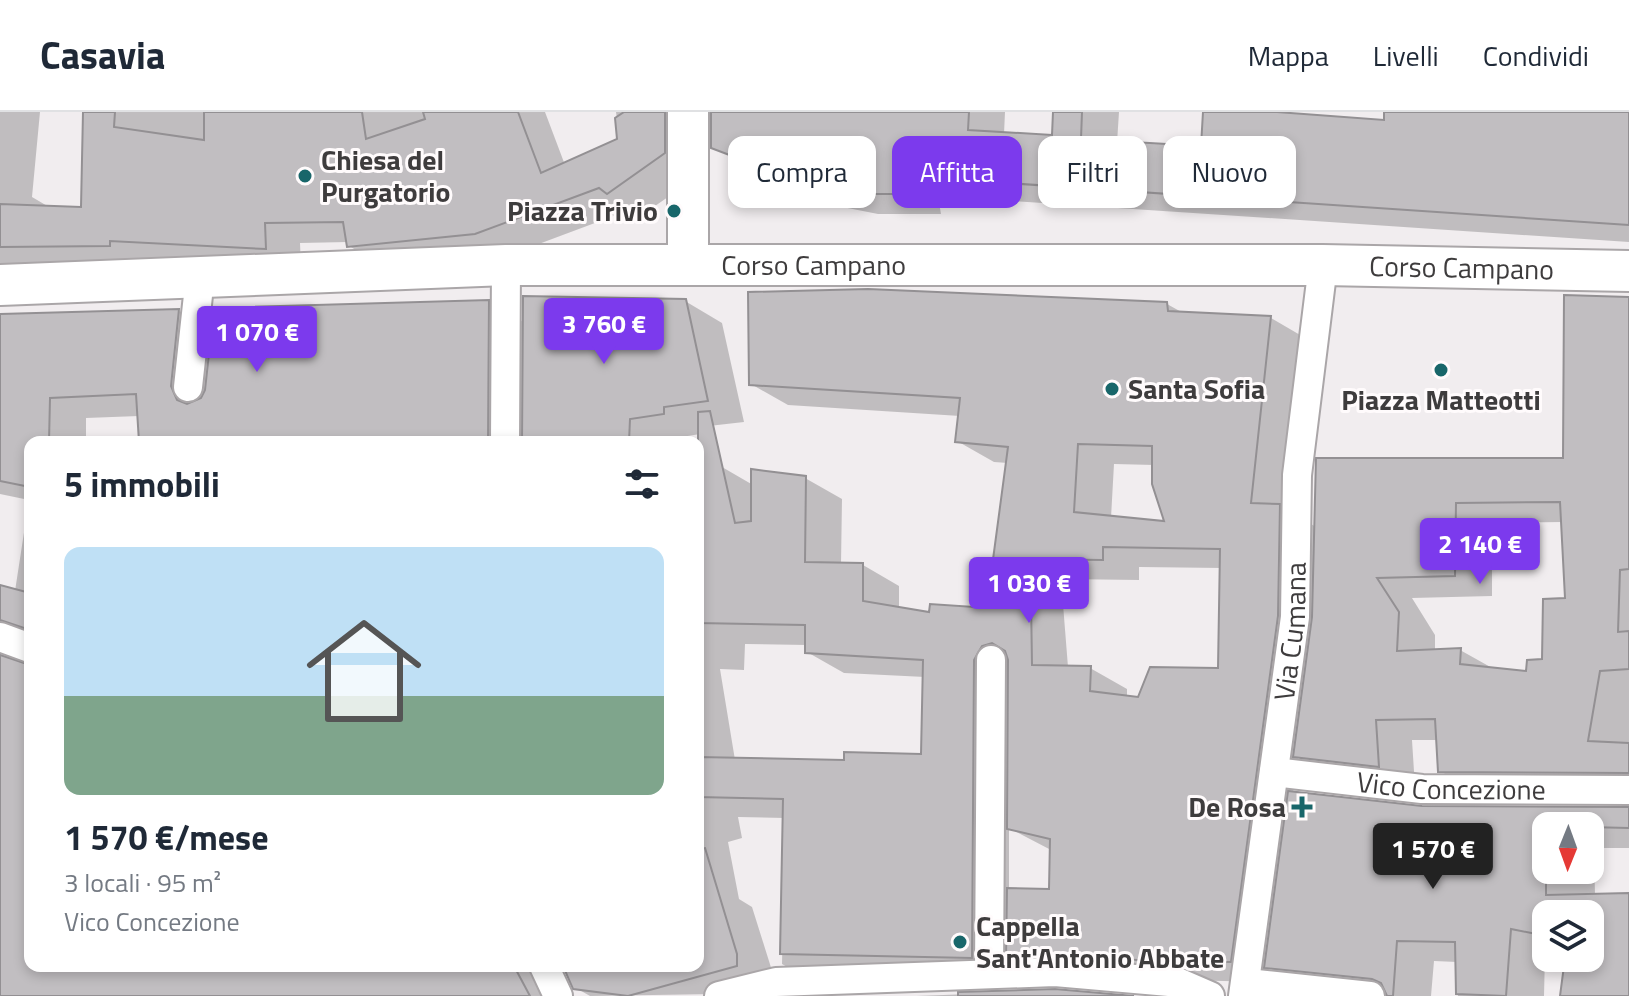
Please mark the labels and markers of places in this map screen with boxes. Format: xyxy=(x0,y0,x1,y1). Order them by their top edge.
place label: Chiesa del Purgatorio xyxy=(321,138,450,213)
marker: Chiesa del Purgatorio xyxy=(296,167,314,185)
place label: Piazza Trivio xyxy=(507,189,658,232)
marker: Piazza Trivio xyxy=(665,202,683,220)
pin: 3 760 € xyxy=(530,298,678,366)
pin: 1 070 € xyxy=(183,306,331,374)
marker: Piazza Matteotti xyxy=(1432,361,1450,379)
place label: Santa Sofia xyxy=(1128,367,1265,410)
place label: Piazza Matteotti xyxy=(1341,378,1541,421)
marker: Santa Sofia xyxy=(1103,380,1121,398)
pin: 2 140 € xyxy=(1406,518,1554,586)
pin: 1 030 € xyxy=(955,557,1103,625)
place label: De Rosa xyxy=(1188,785,1286,828)
marker: De Rosa xyxy=(1293,798,1311,816)
pin: 1 570 € xyxy=(1359,823,1507,891)
place label: Cappella Sant'Antonio Abbate xyxy=(976,904,1224,979)
marker: Cappella Sant'Antonio Abbate xyxy=(951,933,969,951)

